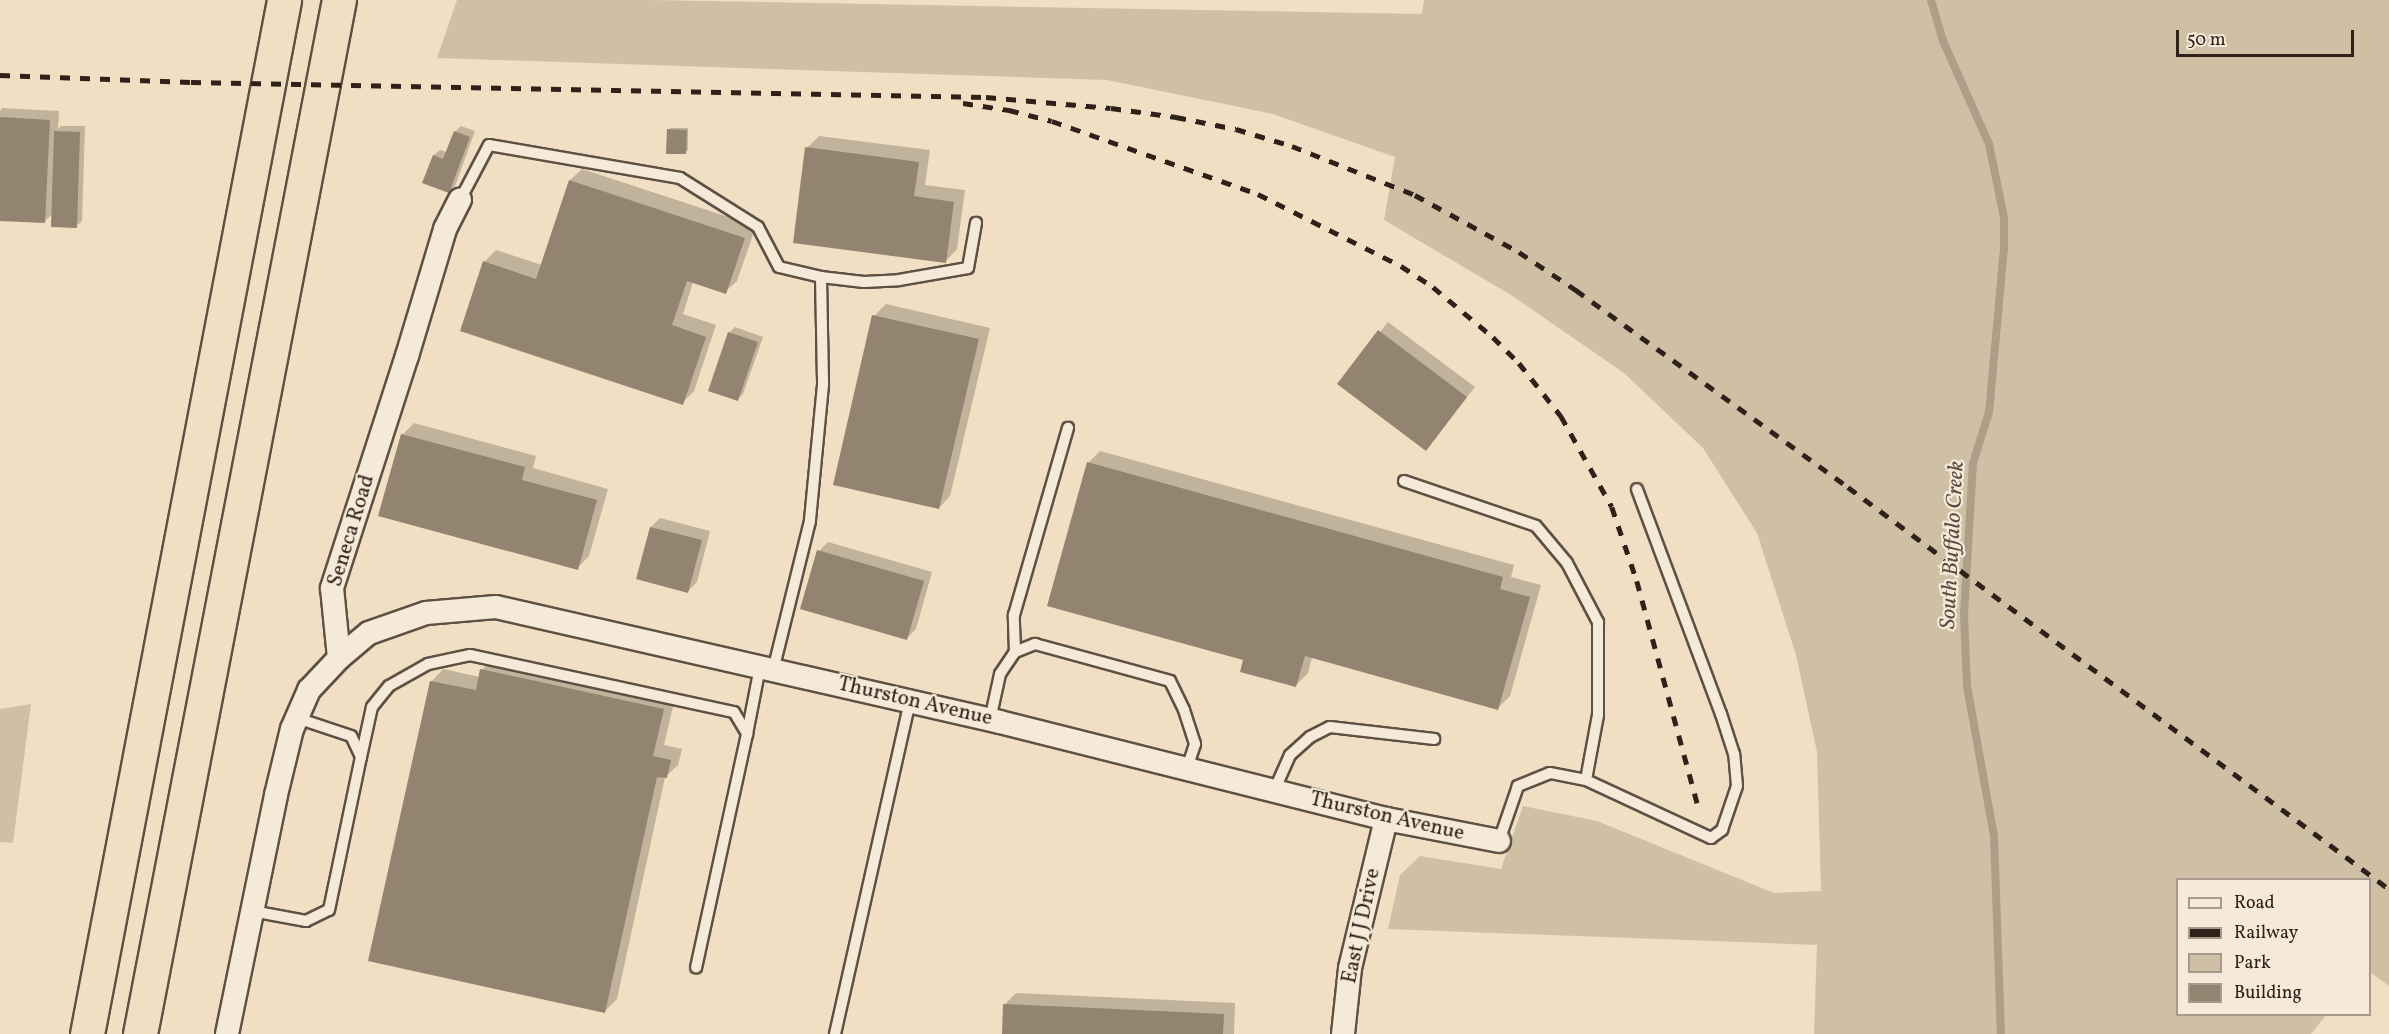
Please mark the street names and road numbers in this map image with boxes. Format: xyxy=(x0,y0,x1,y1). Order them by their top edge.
street label: Seneca Road xyxy=(323,472,381,590)
street label: Thurston Avenue xyxy=(835,672,995,732)
street label: Thurston Avenue xyxy=(1307,787,1467,847)
street label: East J J Drive xyxy=(1337,866,1387,986)

